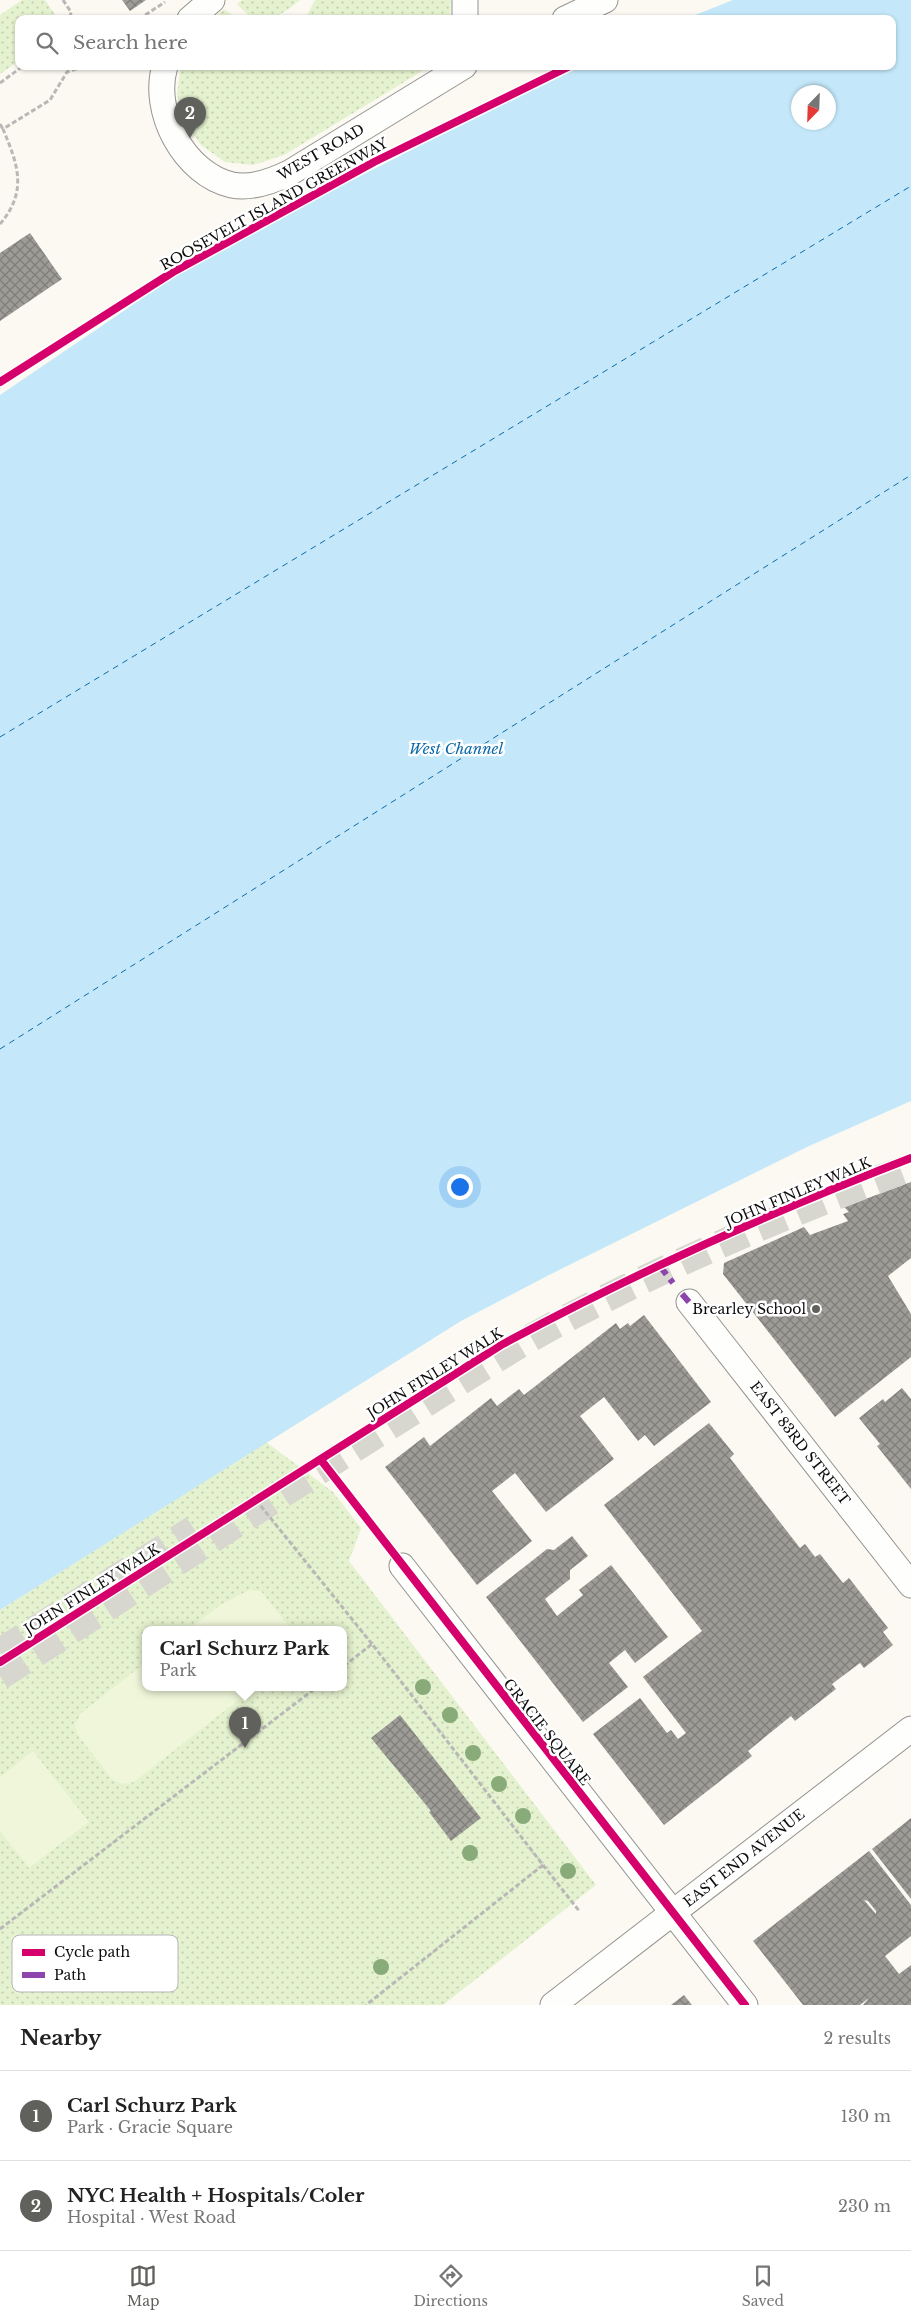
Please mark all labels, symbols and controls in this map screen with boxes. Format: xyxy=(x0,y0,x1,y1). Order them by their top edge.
search box xyxy=(15,15,896,70)
icon: search xyxy=(33,29,61,57)
text: Search here xyxy=(73,31,188,54)
north arrow xyxy=(791,85,836,130)
pin: 2 xyxy=(174,97,206,138)
street label: WEST ROAD xyxy=(274,120,368,185)
street label: ROOSEVELT ISLAND GREENWAY xyxy=(157,133,392,274)
water label: West Channel xyxy=(409,739,503,758)
street label: JOHN FINLEY WALK xyxy=(721,1153,875,1232)
your location xyxy=(447,1174,473,1200)
place label: Brearley School xyxy=(692,1300,806,1318)
marker: Brearley School xyxy=(810,1303,822,1315)
street label: JOHN FINLEY WALK xyxy=(362,1323,507,1423)
street label: EAST 83RD STREET xyxy=(746,1378,854,1508)
street label: JOHN FINLEY WALK xyxy=(19,1539,164,1639)
popup xyxy=(142,1626,347,1691)
text: Carl Schurz Park xyxy=(160,1637,329,1660)
text: Park xyxy=(160,1660,197,1680)
street label: GRACIE SQUARE xyxy=(500,1675,594,1789)
pin: 1 xyxy=(229,1707,261,1748)
street label: EAST END AVENUE xyxy=(680,1805,808,1911)
legend xyxy=(12,1935,178,1992)
text: Cycle path xyxy=(54,1943,131,1961)
text: Path xyxy=(54,1966,86,1984)
text: Nearby xyxy=(20,2025,101,2051)
text: 2 results xyxy=(823,2028,891,2048)
text: Carl Schurz Park xyxy=(67,2094,237,2117)
text: 1 xyxy=(33,2106,39,2126)
text: 130 m xyxy=(841,2106,891,2126)
text: Park · Gracie Square xyxy=(67,2117,233,2137)
text: NYC Health + Hospitals/Coler xyxy=(67,2184,365,2207)
text: 2 xyxy=(31,2196,41,2216)
text: 230 m xyxy=(838,2196,891,2216)
text: Hospital · West Road xyxy=(67,2207,236,2227)
tab: Map xyxy=(127,2262,160,2310)
tab: Directions xyxy=(413,2262,488,2310)
tab: Saved xyxy=(742,2262,784,2310)

